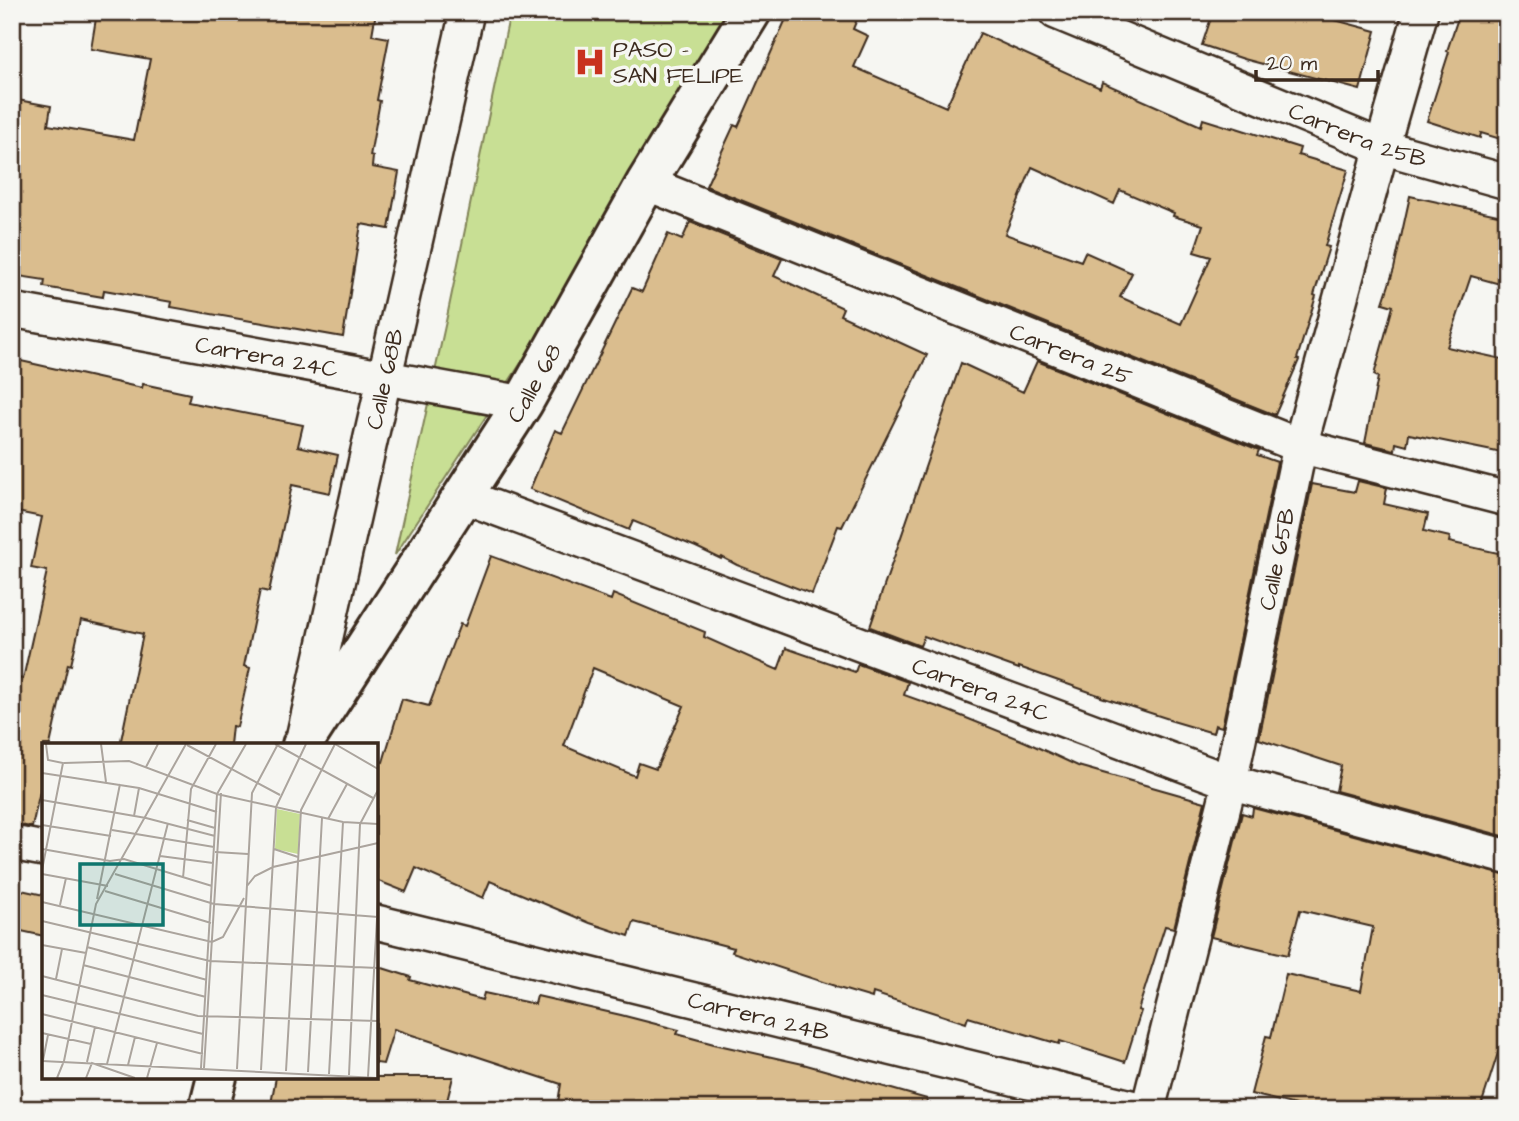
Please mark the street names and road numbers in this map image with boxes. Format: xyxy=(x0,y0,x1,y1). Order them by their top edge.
street label: Carrera 25B xyxy=(1284,95,1430,176)
street label: Carrera 25 xyxy=(1005,316,1136,394)
street label: Calle 68B xyxy=(358,326,412,433)
street label: Carrera 24C xyxy=(193,329,341,386)
street label: Calle 68 xyxy=(499,338,570,429)
street label: Calle 65B xyxy=(1251,505,1304,613)
street label: Carrera 24C xyxy=(907,650,1054,730)
street label: Carrera 24B xyxy=(684,984,833,1050)

